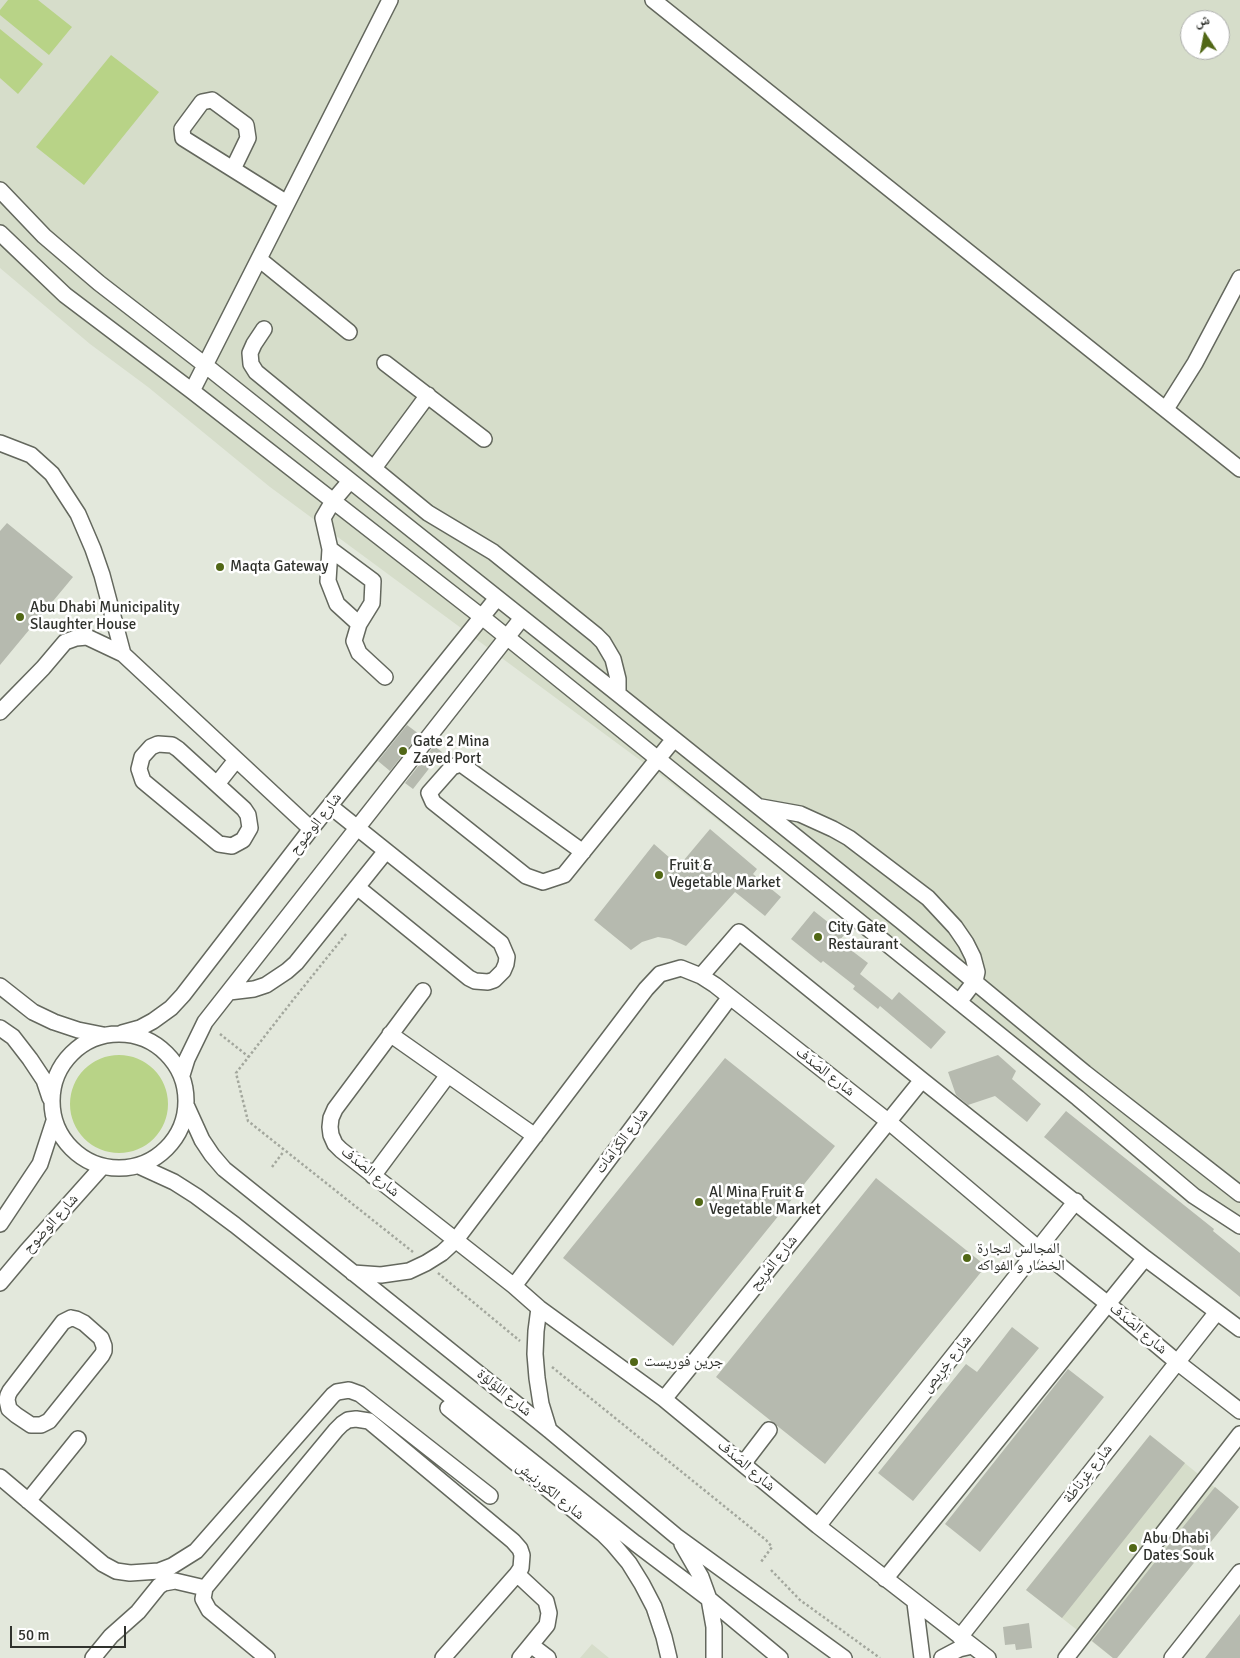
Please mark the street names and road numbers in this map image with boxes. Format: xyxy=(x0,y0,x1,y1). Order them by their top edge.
street label: شارع الوضوح xyxy=(286,789,346,859)
street label: شارع الصَدَف xyxy=(792,1043,858,1101)
street label: شارع الكَرَامَات xyxy=(592,1105,652,1177)
street label: شارع الصَدَف xyxy=(337,1143,403,1201)
street label: شارع الوضوح xyxy=(20,1191,82,1257)
street label: شارع المُرِيح xyxy=(746,1232,802,1294)
street label: شارع الصَدَف xyxy=(1105,1300,1171,1358)
street label: شارع خِرِيص xyxy=(918,1332,976,1396)
street label: شارع اللؤلؤة xyxy=(473,1365,535,1421)
street label: شارع الصَدَف xyxy=(713,1437,779,1495)
street label: شارع غِرناطَة xyxy=(1059,1441,1117,1507)
street label: شارع الكورنيش xyxy=(512,1458,588,1524)

